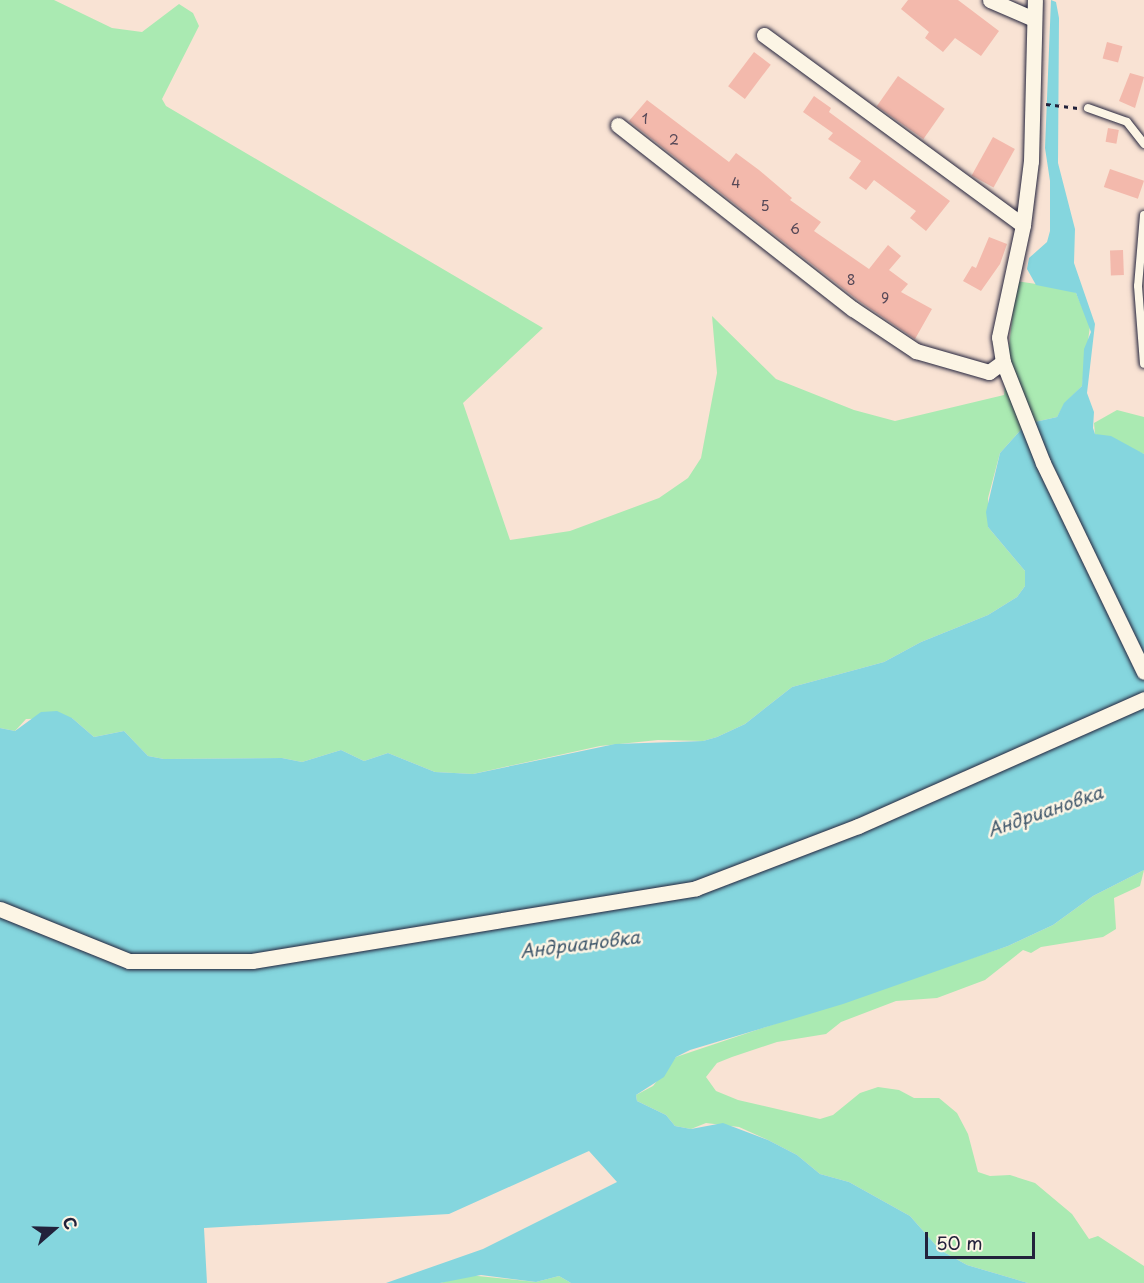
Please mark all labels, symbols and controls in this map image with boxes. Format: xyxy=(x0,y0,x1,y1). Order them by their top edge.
house number: 1 xyxy=(642,111,648,127)
house number: 2 xyxy=(669,132,679,148)
house number: 4 xyxy=(731,175,741,191)
house number: 5 xyxy=(760,198,770,214)
house number: 6 xyxy=(790,221,800,237)
house number: 8 xyxy=(847,272,855,288)
house number: 9 xyxy=(881,290,889,306)
water label: Андриановка xyxy=(985,781,1105,841)
water label: Андриановка xyxy=(519,926,641,962)
north arrow xyxy=(24,1199,84,1259)
text: С xyxy=(58,1213,84,1233)
scale bar xyxy=(928,1220,1038,1258)
text: 50 m xyxy=(936,1229,983,1256)

